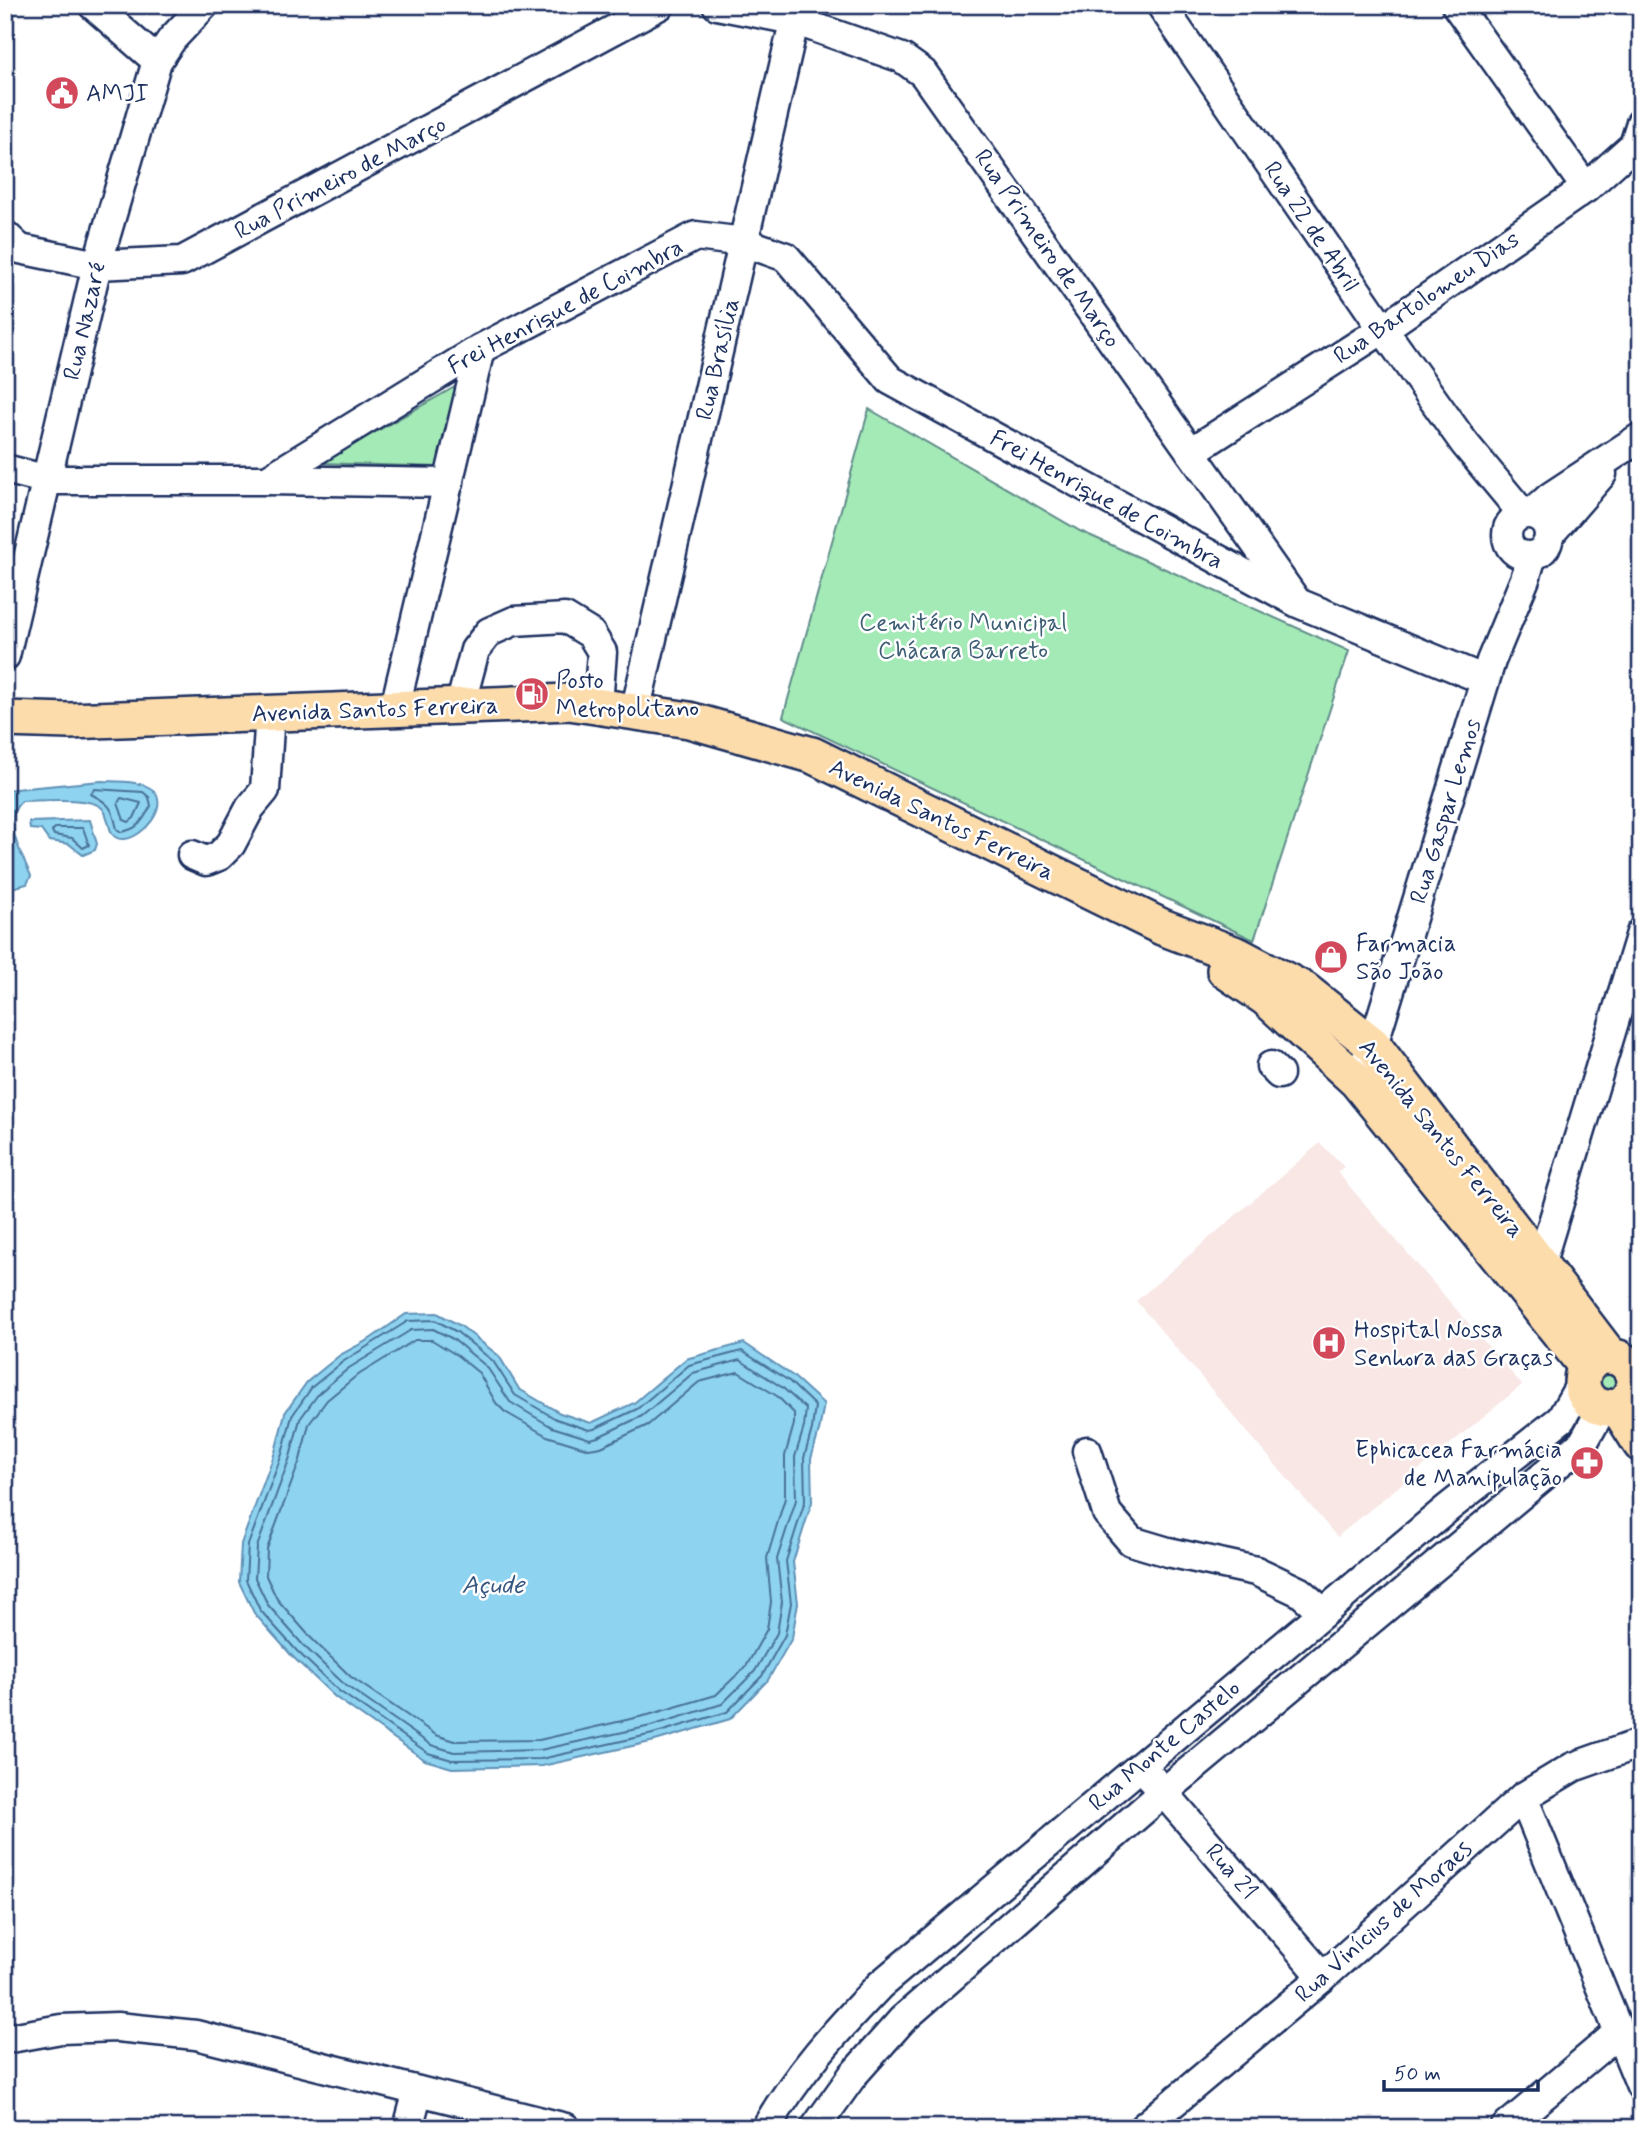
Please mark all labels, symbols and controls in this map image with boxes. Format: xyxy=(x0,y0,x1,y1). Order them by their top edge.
public building icon: AMJI xyxy=(43,74,81,112)
place label: AMJI xyxy=(86,79,149,110)
street label: Rua Primeiro de Março xyxy=(229,109,452,247)
street label: Rua Primeiro de Março xyxy=(966,143,1127,354)
street label: Rua 22 de Abril xyxy=(1256,156,1366,298)
street label: Rua Bartolomeu Dias xyxy=(1328,224,1526,372)
street label: Frei Henrique de Coimbra xyxy=(443,232,689,383)
street label: Rua Nazaré xyxy=(57,259,114,383)
street label: Rua Brasília xyxy=(689,295,748,423)
street label: Frei Henrique de Coimbra xyxy=(984,423,1228,577)
park label: Cemitério Municipal Chácara Barreto xyxy=(859,608,1067,667)
place label: Posto Metropolitano xyxy=(556,666,699,725)
fuel station icon: Posto Metropolitano xyxy=(513,675,551,713)
street label: Avenida Santos Ferreira xyxy=(251,691,499,730)
street label: Rua Gaspar Lemos xyxy=(1404,715,1489,908)
street label: Avenida Santos Ferreira xyxy=(824,752,1059,888)
place label: Farmacia São João xyxy=(1356,929,1456,988)
shop icon: Farmacia São João xyxy=(1312,938,1350,976)
street label: Avenida Santos Ferreira xyxy=(1351,1033,1531,1245)
place label: Hospital Nossa Senhora das Graças xyxy=(1354,1315,1554,1374)
hospital icon: Hospital Nossa Senhora das Graças xyxy=(1310,1324,1348,1362)
place label: Ephicacea Farmácia de Manipulação xyxy=(1355,1435,1562,1494)
pharmacy icon: Ephicacea Farmácia de Manipulação xyxy=(1568,1444,1606,1482)
water label: Açude xyxy=(462,1569,526,1603)
street label: Rua Monte Castelo xyxy=(1083,1673,1247,1819)
street label: Rua Vinícius de Moraes xyxy=(1289,1834,1479,2010)
street label: Rua 21 xyxy=(1198,1837,1264,1907)
scale bar xyxy=(1384,2049,1538,2093)
text: 50 m xyxy=(1394,2060,1441,2088)

